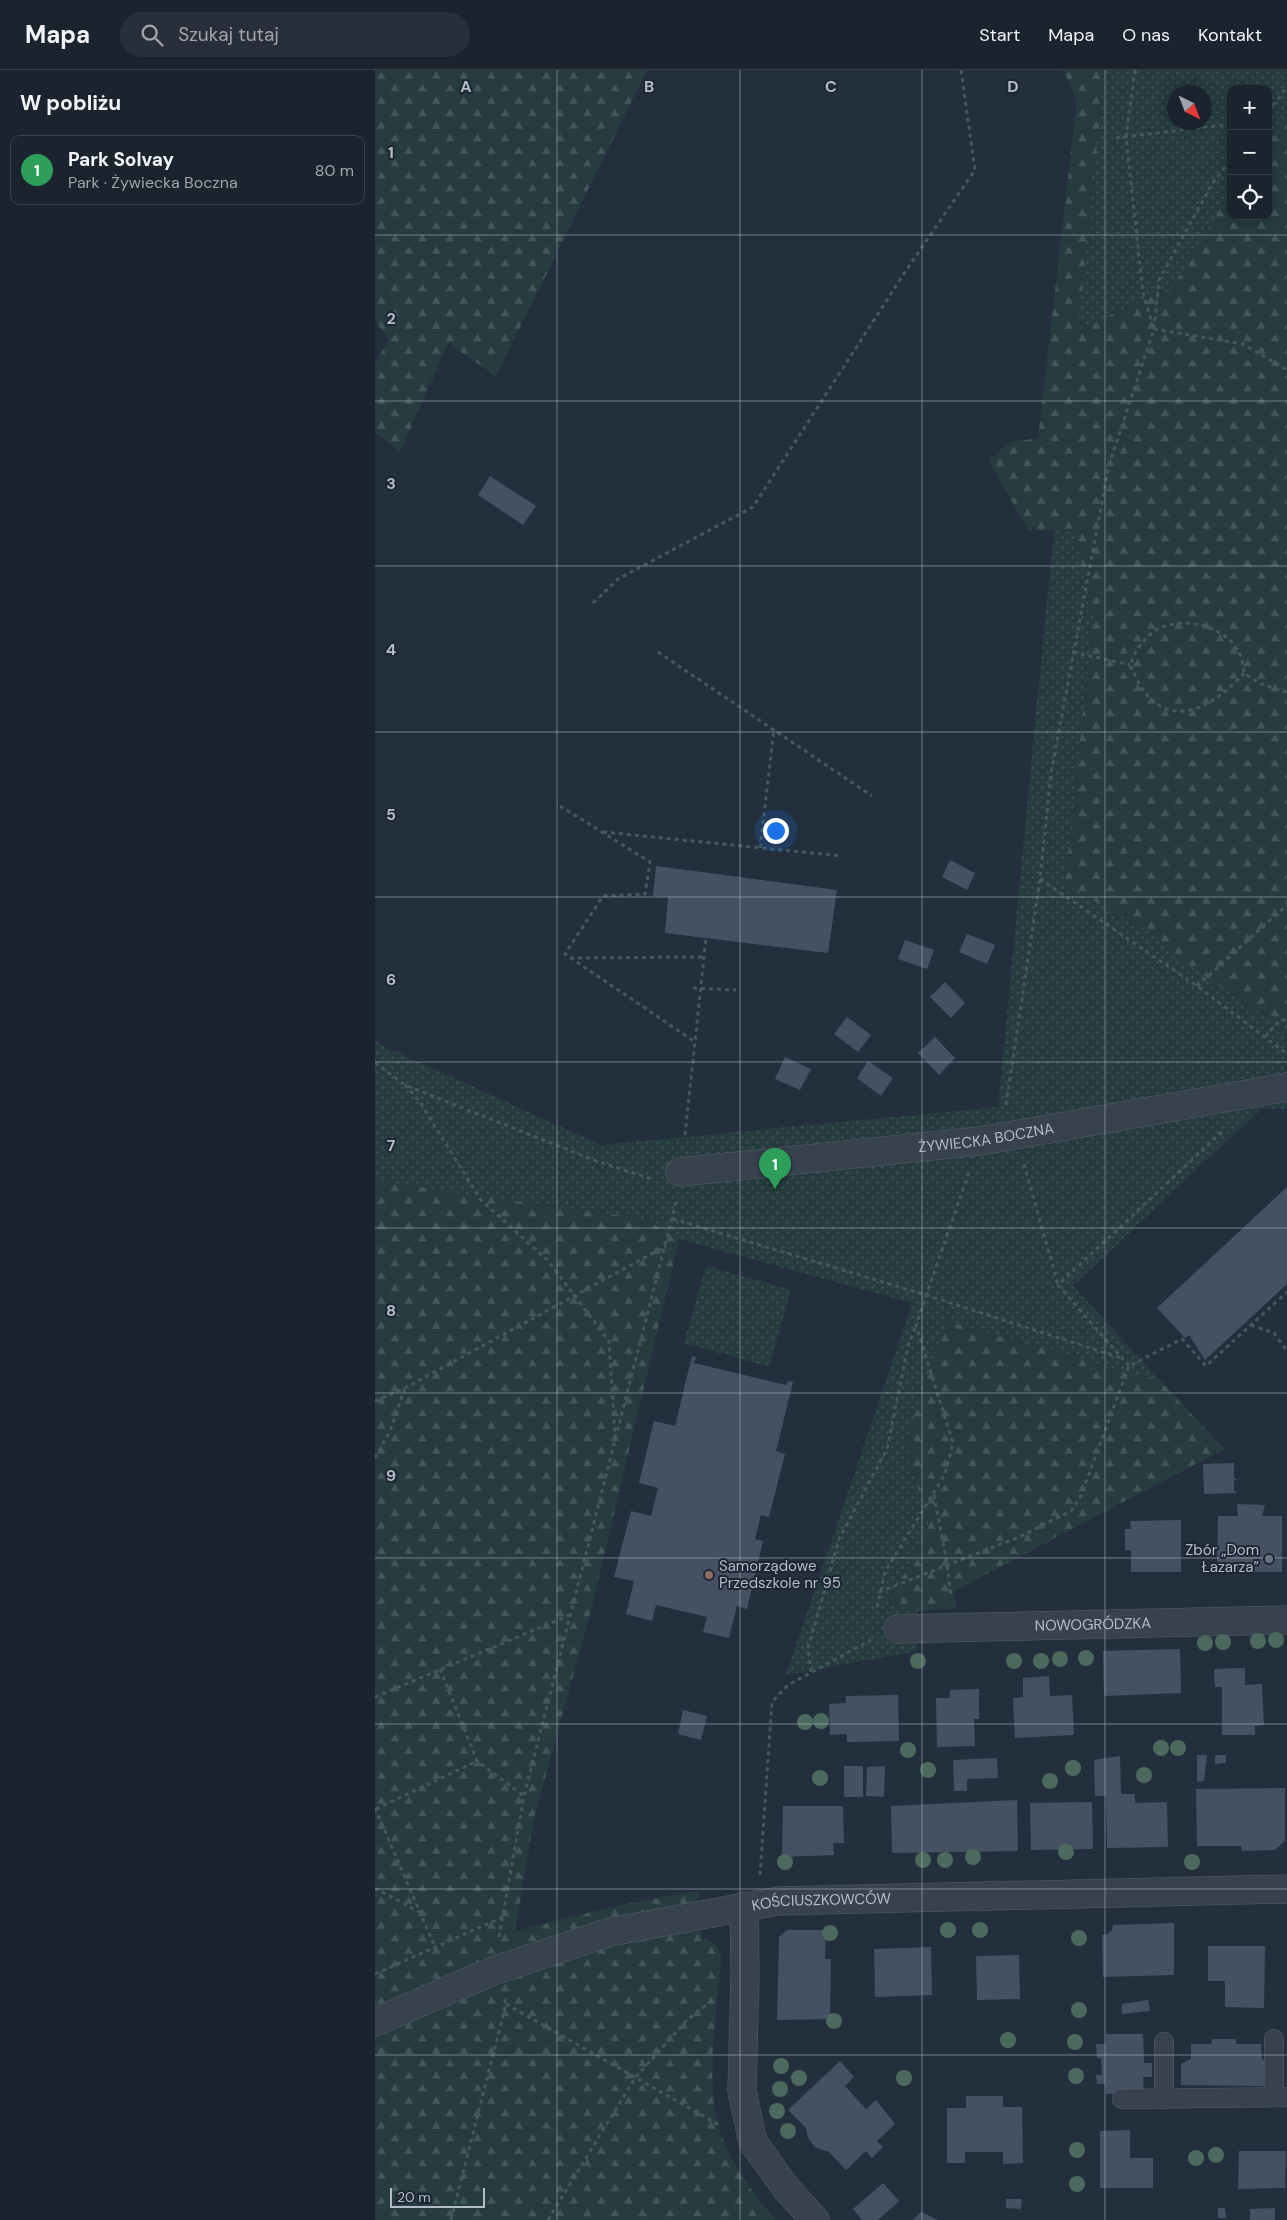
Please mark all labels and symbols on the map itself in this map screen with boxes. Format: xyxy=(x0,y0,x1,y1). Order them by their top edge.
text: A xyxy=(460,76,472,97)
text: B xyxy=(644,76,654,97)
text: C xyxy=(825,76,837,97)
text: D xyxy=(1007,76,1019,97)
north arrow xyxy=(1167,85,1212,130)
text: 1 xyxy=(388,142,394,163)
text: 2 xyxy=(386,308,396,329)
text: 3 xyxy=(386,473,396,494)
text: 4 xyxy=(386,639,396,660)
text: 5 xyxy=(386,804,396,825)
your location xyxy=(763,818,789,844)
text: 6 xyxy=(386,969,396,990)
street label: ŻYWIECKA BOCZNA xyxy=(917,1118,1055,1157)
text: 7 xyxy=(387,1135,396,1156)
pin: 1 xyxy=(759,1148,791,1189)
text: 8 xyxy=(386,1300,396,1321)
text: 9 xyxy=(386,1465,396,1486)
place label: Zbór „Dom Łazarza” xyxy=(1185,1540,1259,1577)
marker: Zbór „Dom Łazarza” xyxy=(1263,1553,1275,1565)
place label: Samorządowe Przedszkole nr 95 xyxy=(719,1556,841,1593)
marker: Samorządowe Przedszkole nr 95 xyxy=(703,1569,715,1581)
street label: NOWOGRÓDZKA xyxy=(1034,1613,1151,1636)
street label: KOŚCIUSZKOWCÓW xyxy=(750,1888,892,1916)
scale bar xyxy=(390,2185,485,2208)

